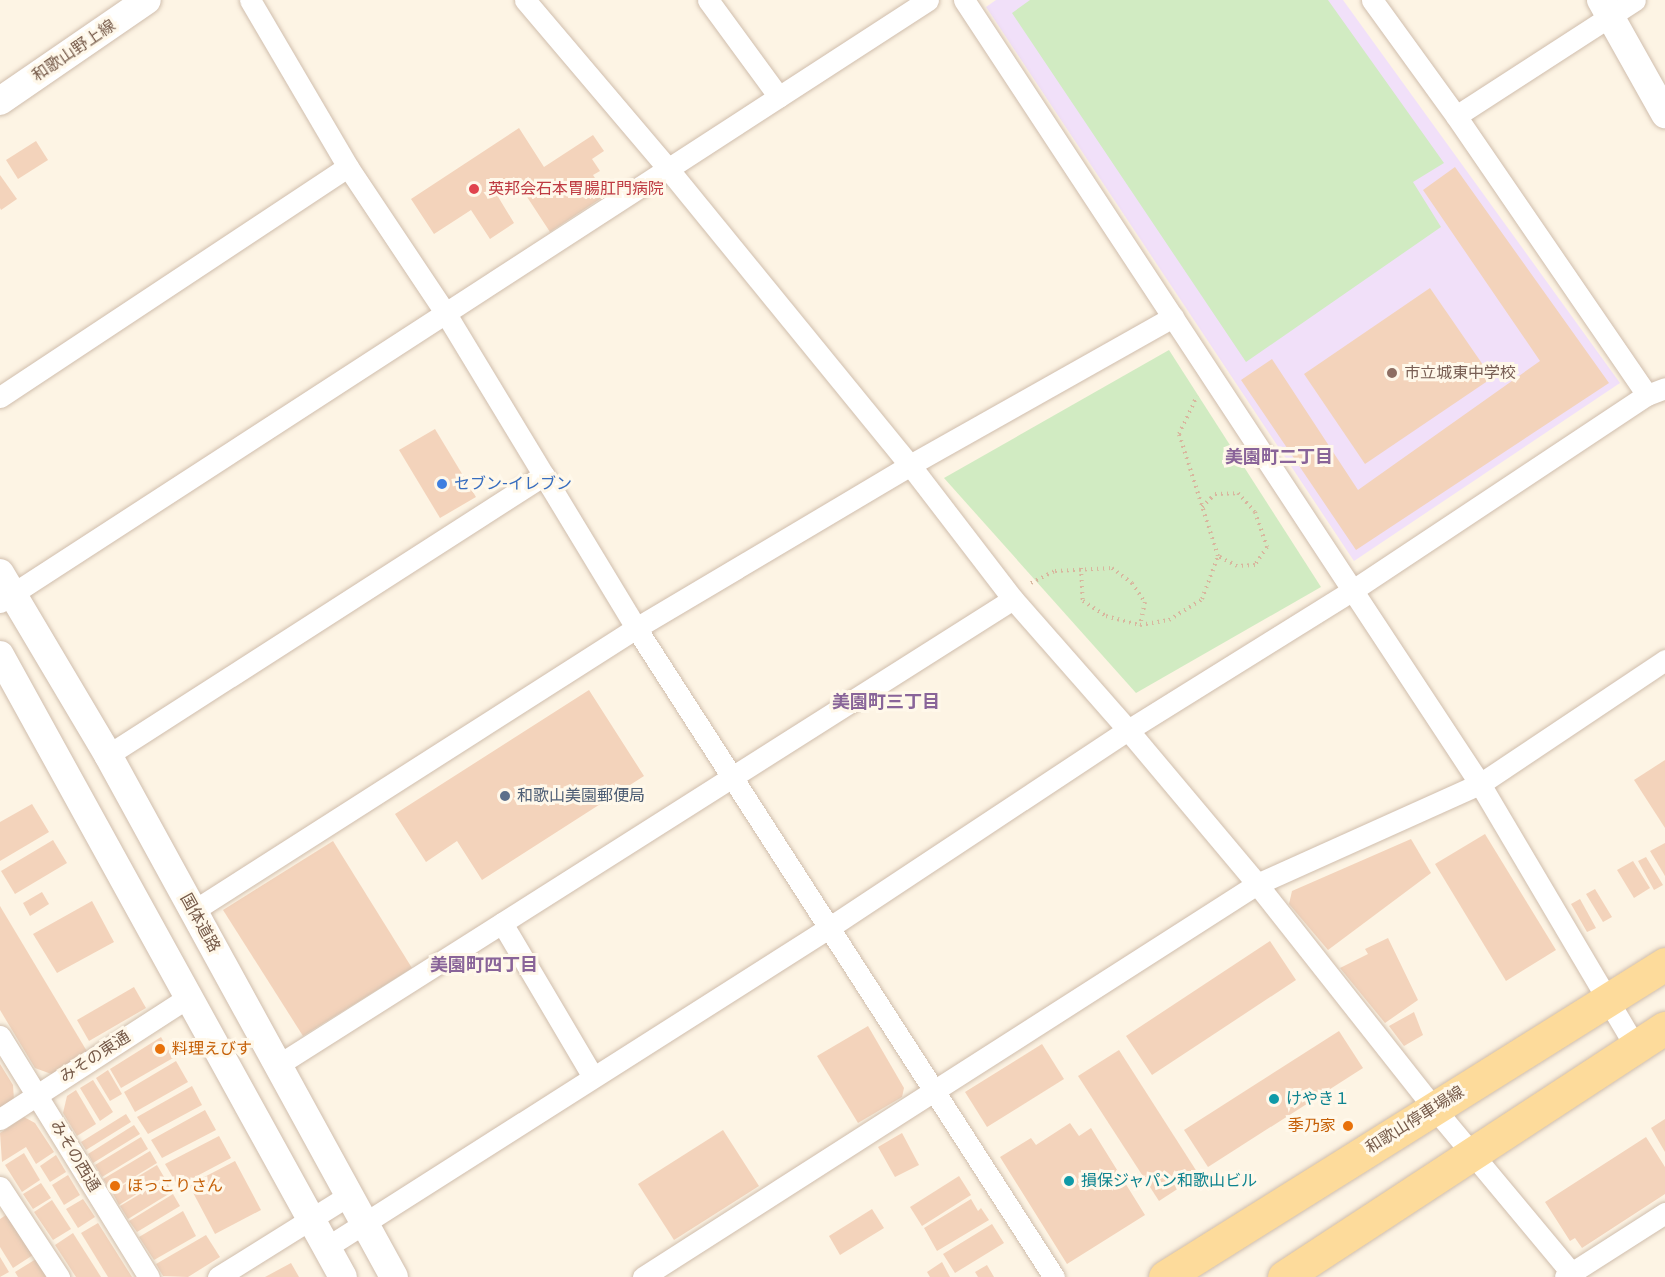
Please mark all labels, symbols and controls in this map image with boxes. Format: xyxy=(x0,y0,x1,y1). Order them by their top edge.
street label: 和歌山野上線 xyxy=(29,16,119,86)
place label: 英邦会石本胃腸肛門病院 xyxy=(488,179,664,199)
marker: 英邦会石本胃腸肛門病院 xyxy=(465,180,483,198)
place label: 市立城東中学校 xyxy=(1404,363,1516,383)
marker: 市立城東中学校 xyxy=(1385,366,1399,380)
district label: 美園町二丁目 xyxy=(1225,446,1333,468)
place label: セブン-イレブン xyxy=(454,474,572,494)
marker: セブン-イレブン xyxy=(435,477,449,491)
district label: 美園町三丁目 xyxy=(832,691,940,713)
place label: 和歌山美園郵便局 xyxy=(517,786,645,806)
marker: 和歌山美園郵便局 xyxy=(498,789,512,803)
street label: 国体道路 xyxy=(176,890,224,956)
district label: 美園町四丁目 xyxy=(430,954,538,976)
street label: みその東通 xyxy=(56,1027,134,1087)
place label: 料理えびす xyxy=(172,1039,252,1059)
marker: 料理えびす xyxy=(153,1042,167,1056)
street label: 和歌山停車場線 xyxy=(1362,1082,1468,1158)
place label: けやき１ xyxy=(1286,1089,1350,1109)
marker: けやき１ xyxy=(1267,1092,1281,1106)
place label: 季乃家 xyxy=(1288,1116,1336,1136)
street label: みその西通 xyxy=(46,1117,104,1195)
marker: 季乃家 xyxy=(1341,1119,1355,1133)
place label: 損保ジャパン和歌山ビル xyxy=(1081,1171,1257,1191)
marker: 損保ジャパン和歌山ビル xyxy=(1062,1174,1076,1188)
place label: ほっこりさん xyxy=(127,1176,223,1196)
marker: ほっこりさん xyxy=(108,1179,122,1193)

